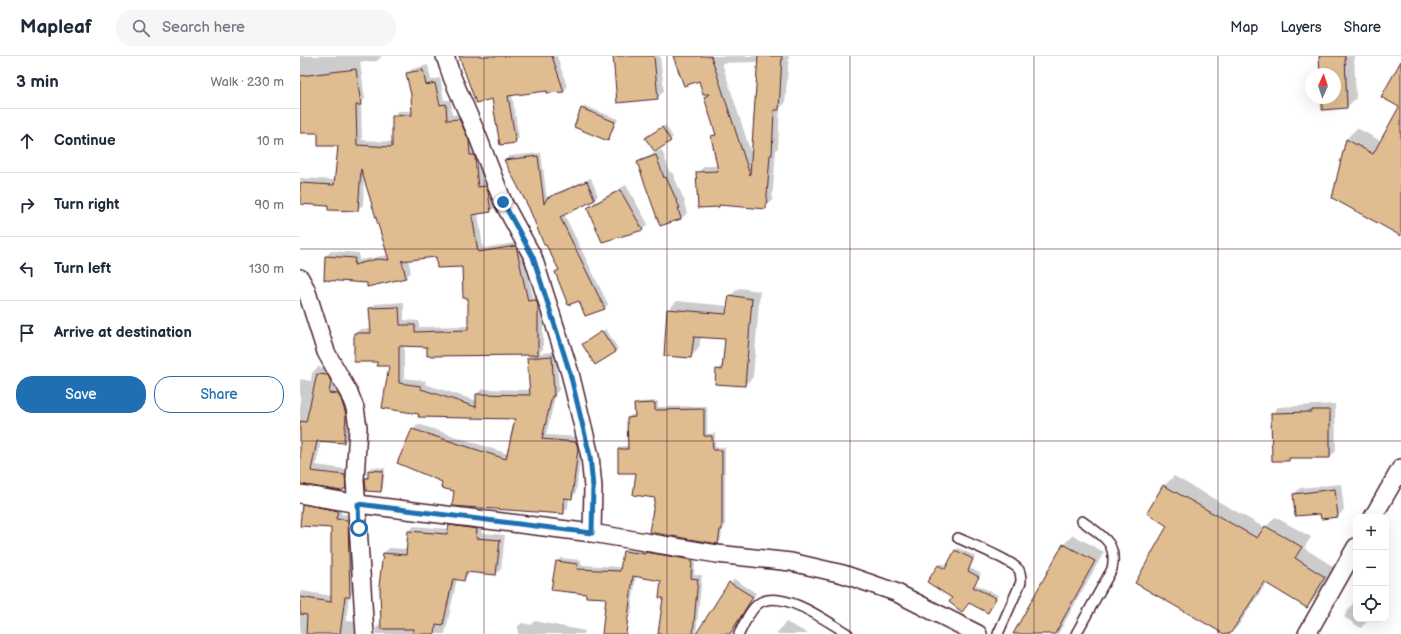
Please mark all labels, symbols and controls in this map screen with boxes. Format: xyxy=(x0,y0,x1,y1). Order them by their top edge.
search box xyxy=(116,10,396,46)
text: Mapleaf xyxy=(20,16,92,39)
icon: search xyxy=(130,17,152,39)
text: Search here xyxy=(162,18,245,37)
text: Map xyxy=(1230,19,1258,36)
text: Layers xyxy=(1280,19,1322,36)
text: Share xyxy=(1344,19,1381,36)
north arrow xyxy=(1305,68,1341,104)
text: 3 min xyxy=(16,72,59,92)
text: Walk · 230 m xyxy=(210,74,284,90)
icon: ahead xyxy=(16,130,38,152)
text: Continue xyxy=(54,131,116,150)
text: 10 m xyxy=(257,133,284,149)
route end xyxy=(494,193,512,211)
icon: right xyxy=(16,194,38,216)
text: Turn right xyxy=(54,195,119,214)
text: 90 m xyxy=(255,197,284,213)
icon: left xyxy=(16,258,38,280)
text: Turn left xyxy=(54,259,111,278)
text: 130 m xyxy=(249,261,284,277)
icon: arrive xyxy=(16,322,38,344)
text: Arrive at destination xyxy=(54,323,192,342)
button: Save xyxy=(16,376,146,413)
button: Share xyxy=(154,376,284,413)
map controls xyxy=(1353,514,1389,622)
button: + xyxy=(1353,514,1389,550)
route start xyxy=(350,519,368,537)
button: − xyxy=(1353,550,1389,586)
button: locate xyxy=(1353,586,1389,622)

